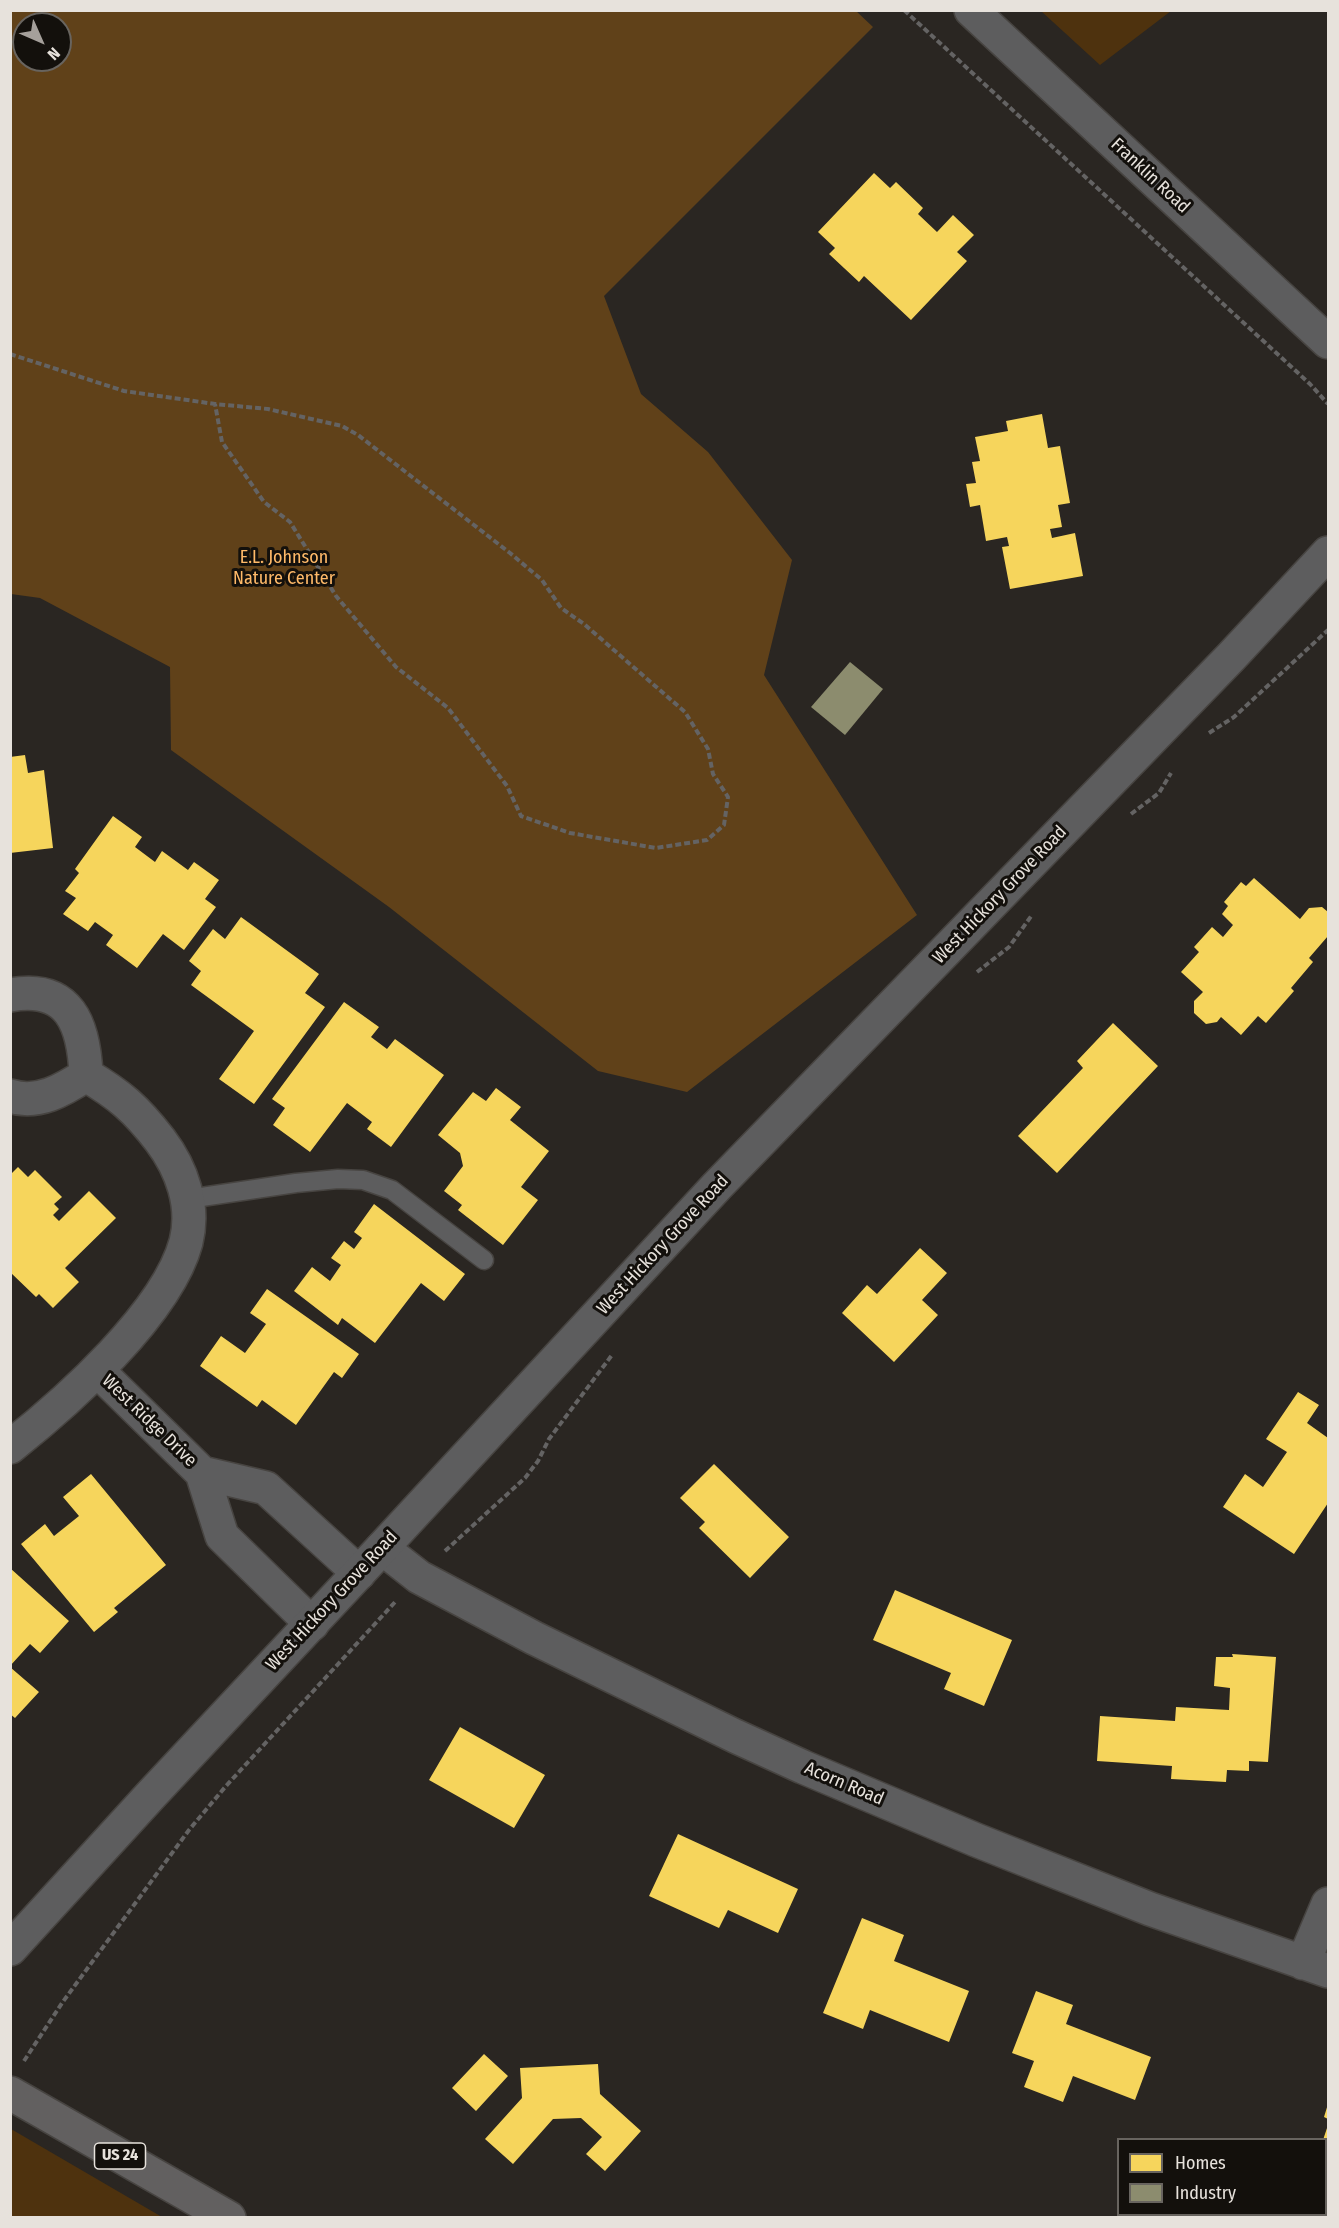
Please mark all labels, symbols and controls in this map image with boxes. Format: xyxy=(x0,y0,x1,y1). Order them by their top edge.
north arrow xyxy=(12,12,72,72)
text: N xyxy=(44,44,64,64)
street label: Franklin Road xyxy=(1106,134,1194,218)
park label: E.L. Johnson Nature Center xyxy=(233,547,335,590)
street label: West Hickory Grove Road xyxy=(929,822,1071,968)
street label: West Hickory Grove Road xyxy=(593,1171,733,1319)
street label: West Ridge Drive xyxy=(97,1370,201,1472)
street label: West Hickory Grove Road xyxy=(262,1527,402,1675)
street label: Acorn Road xyxy=(801,1758,887,1810)
legend xyxy=(1117,2138,1327,2216)
road number: US 24 xyxy=(94,2143,146,2169)
text: Homes xyxy=(1175,2152,1226,2174)
text: Industry xyxy=(1175,2182,1236,2204)

